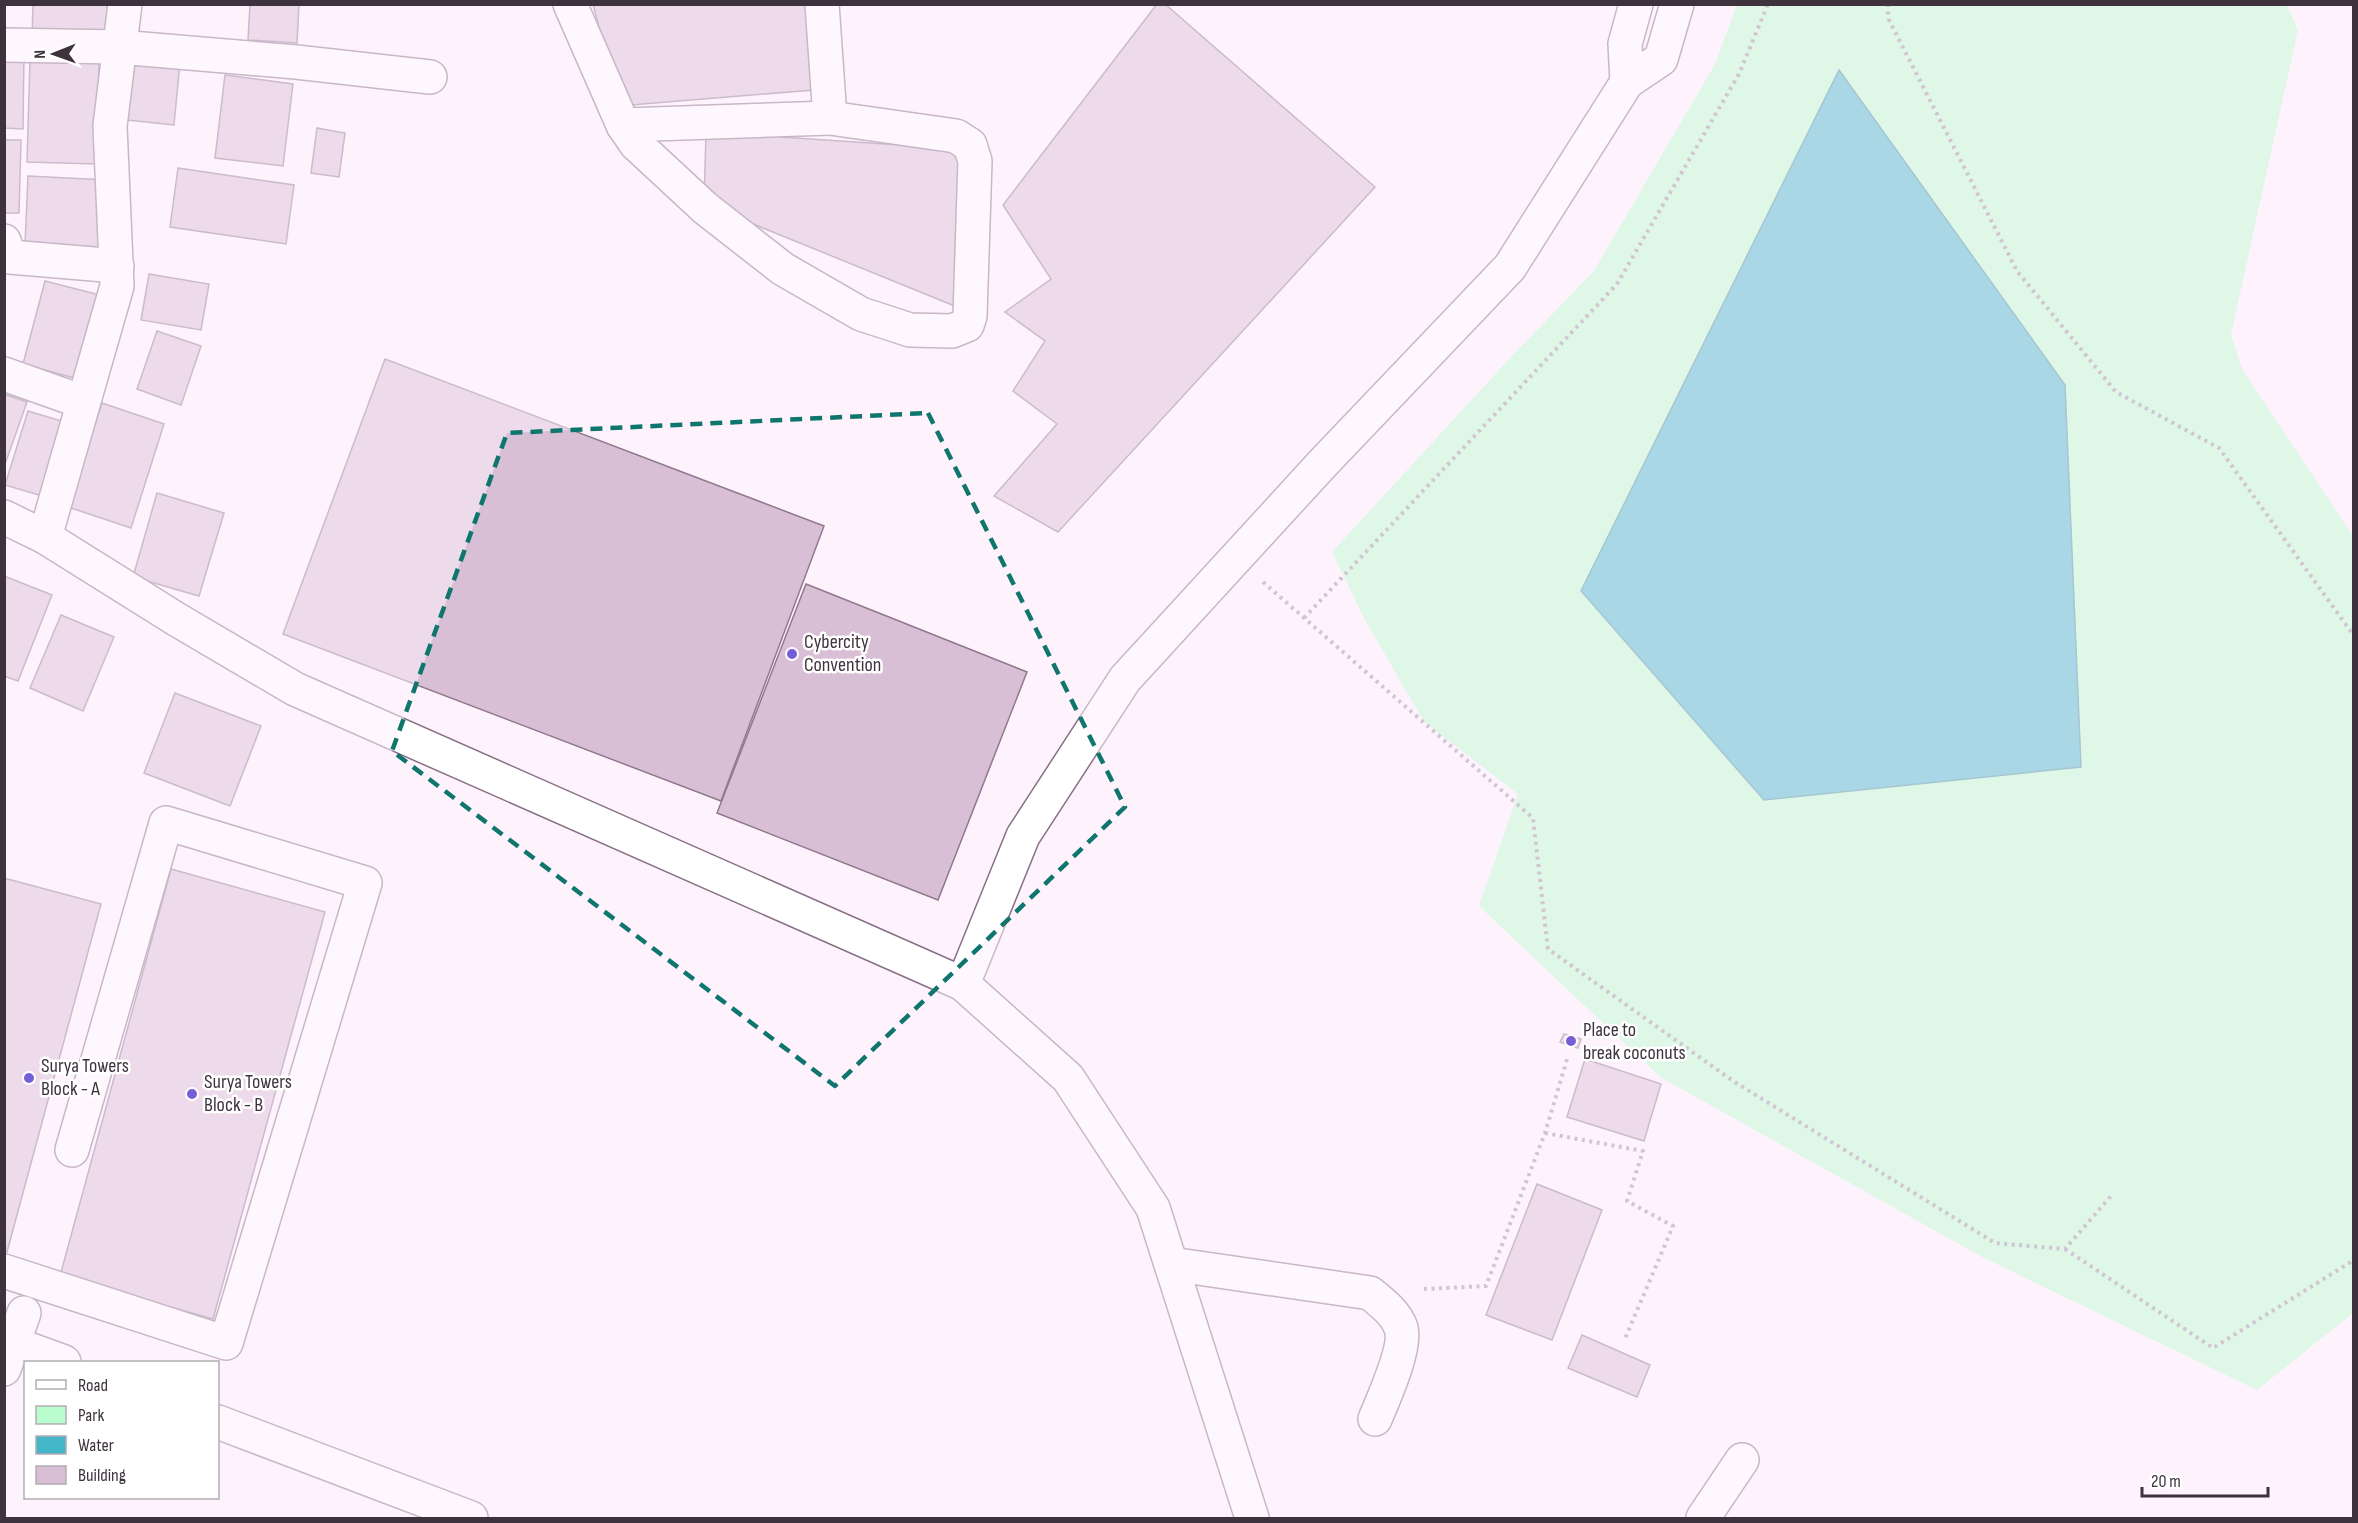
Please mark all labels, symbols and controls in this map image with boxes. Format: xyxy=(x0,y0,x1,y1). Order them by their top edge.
north arrow xyxy=(24,24,84,84)
text: N xyxy=(31,50,50,59)
place label: Cybercity Convention xyxy=(804,630,881,677)
marker: Cybercity Convention xyxy=(785,647,799,661)
place label: Place to break coconuts xyxy=(1583,1018,1686,1065)
marker: Place to break coconuts xyxy=(1564,1034,1578,1048)
place label: Surya Towers Block - A xyxy=(41,1054,129,1101)
place label: Surya Towers Block - B xyxy=(204,1070,292,1117)
marker: Surya Towers Block - A xyxy=(22,1071,36,1085)
marker: Surya Towers Block - B xyxy=(185,1087,199,1101)
legend xyxy=(24,1361,219,1499)
text: Road xyxy=(78,1375,108,1396)
text: Park xyxy=(78,1405,104,1426)
text: Water xyxy=(78,1435,114,1456)
scale bar xyxy=(2142,1460,2268,1498)
text: Building xyxy=(78,1465,126,1486)
text: 20 m xyxy=(2151,1471,2181,1492)

